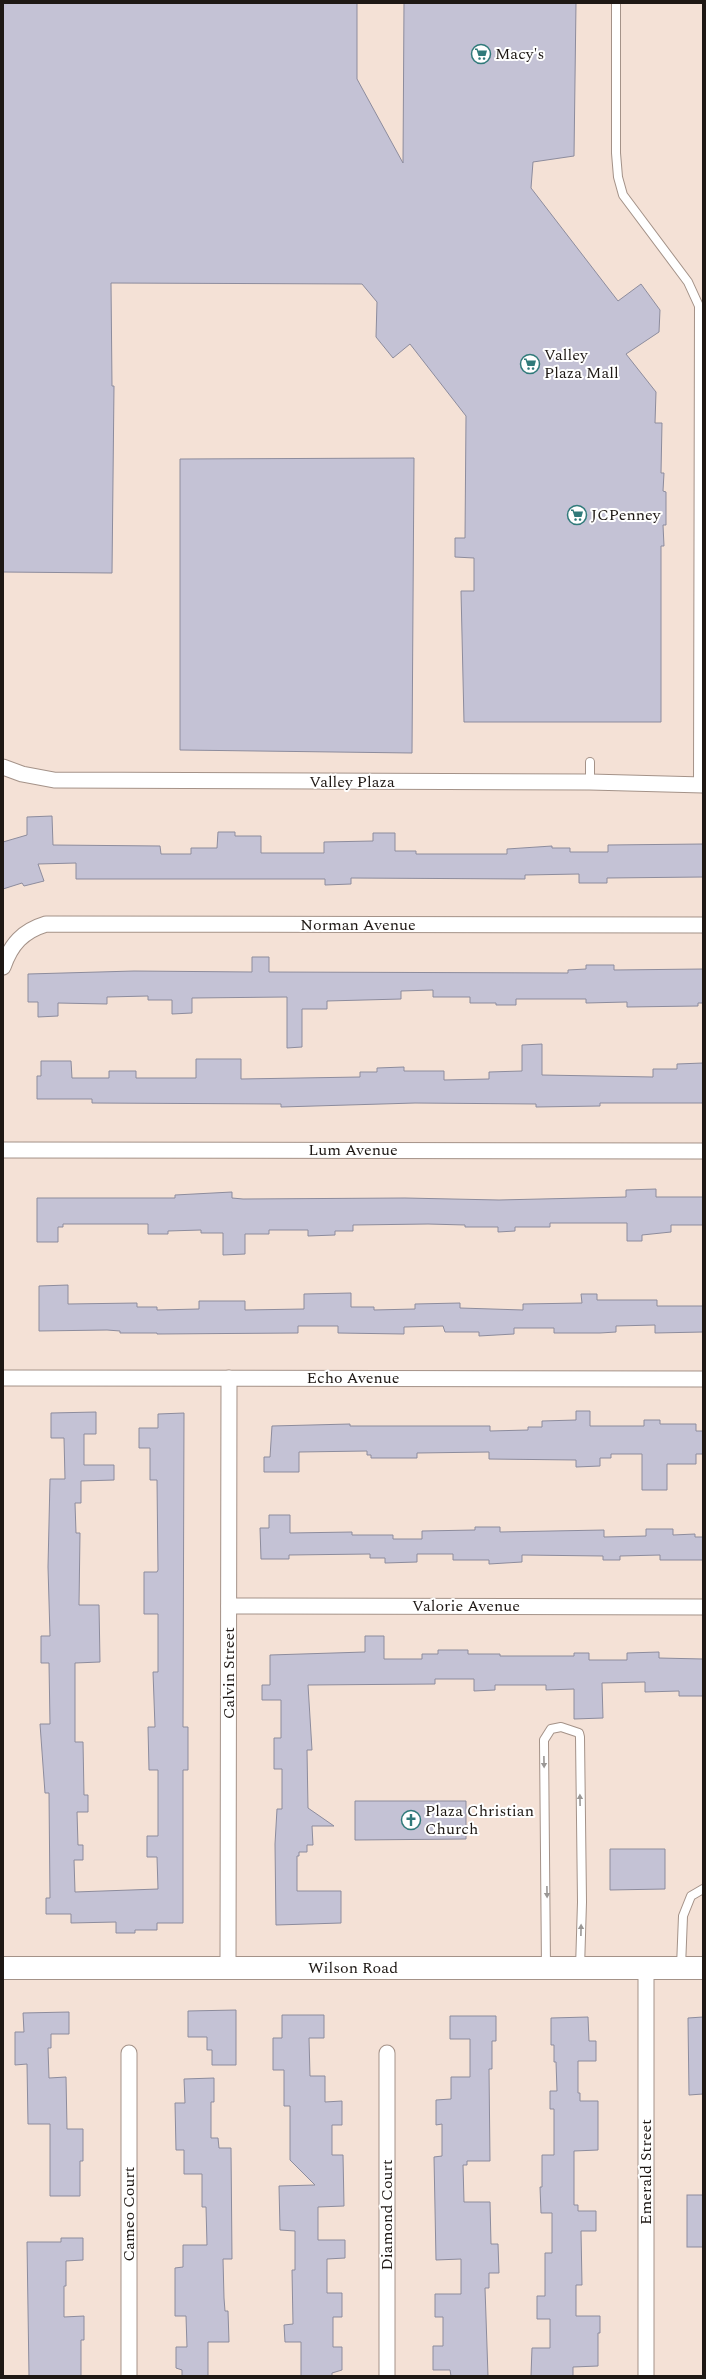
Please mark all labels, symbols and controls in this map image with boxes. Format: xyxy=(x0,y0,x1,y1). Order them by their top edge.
place label: Macy's xyxy=(495,42,544,66)
supermarket icon: Macy's xyxy=(470,43,492,65)
place label: Valley Plaza Mall xyxy=(544,343,619,385)
supermarket icon: Valley Plaza Mall xyxy=(519,353,541,375)
place label: JCPenney xyxy=(591,503,662,527)
supermarket icon: JCPenney xyxy=(566,504,588,526)
street label: Valley Plaza xyxy=(309,770,395,794)
street label: Norman Avenue xyxy=(300,913,416,937)
street label: Lum Avenue xyxy=(308,1138,398,1162)
street label: Echo Avenue xyxy=(307,1366,399,1390)
street label: Valorie Avenue xyxy=(412,1594,520,1618)
street label: Calvin Street xyxy=(217,1627,241,1719)
one-way arrow xyxy=(541,1756,548,1768)
one-way arrow xyxy=(577,1794,584,1806)
place label: Plaza Christian Church xyxy=(425,1799,534,1841)
church icon: Plaza Christian Church xyxy=(400,1809,422,1831)
one-way arrow xyxy=(544,1886,550,1899)
one-way arrow xyxy=(578,1923,584,1936)
street label: Wilson Road xyxy=(308,1956,398,1980)
street label: Emerald Street xyxy=(634,2119,658,2225)
street label: Diamond Court xyxy=(375,2159,399,2271)
street label: Cameo Court xyxy=(117,2166,141,2261)

